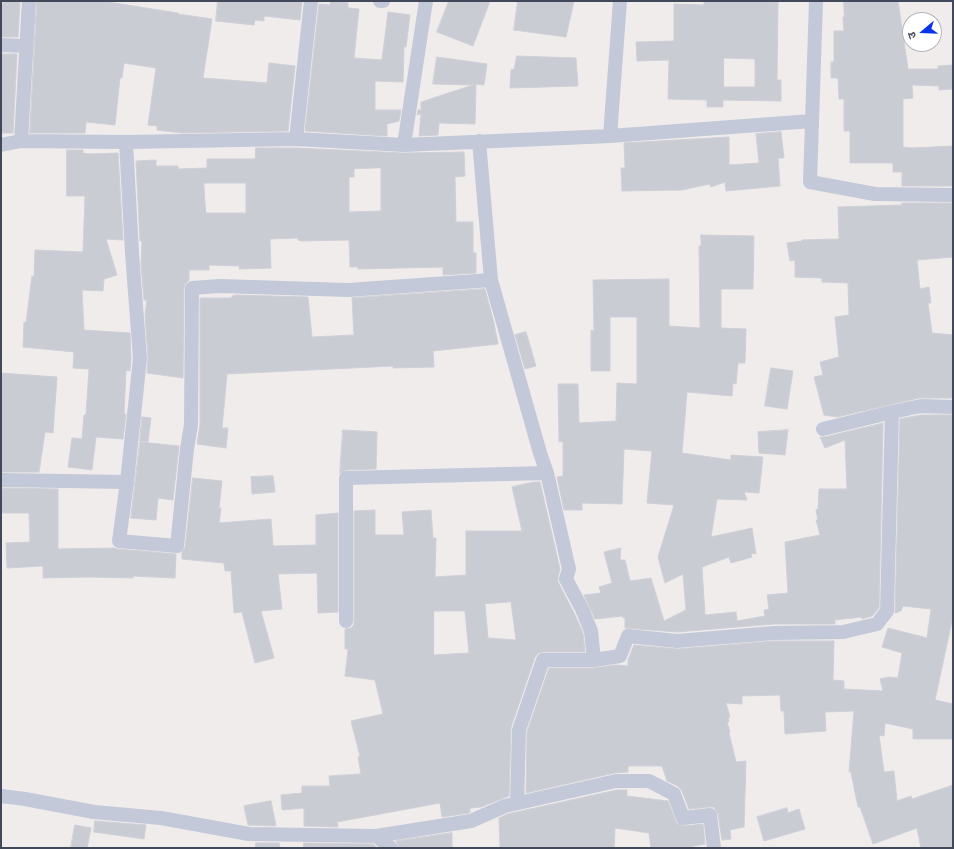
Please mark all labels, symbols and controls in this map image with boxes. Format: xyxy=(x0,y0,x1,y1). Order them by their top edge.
north arrow xyxy=(902,12,942,52)
text: उ xyxy=(904,30,919,41)

